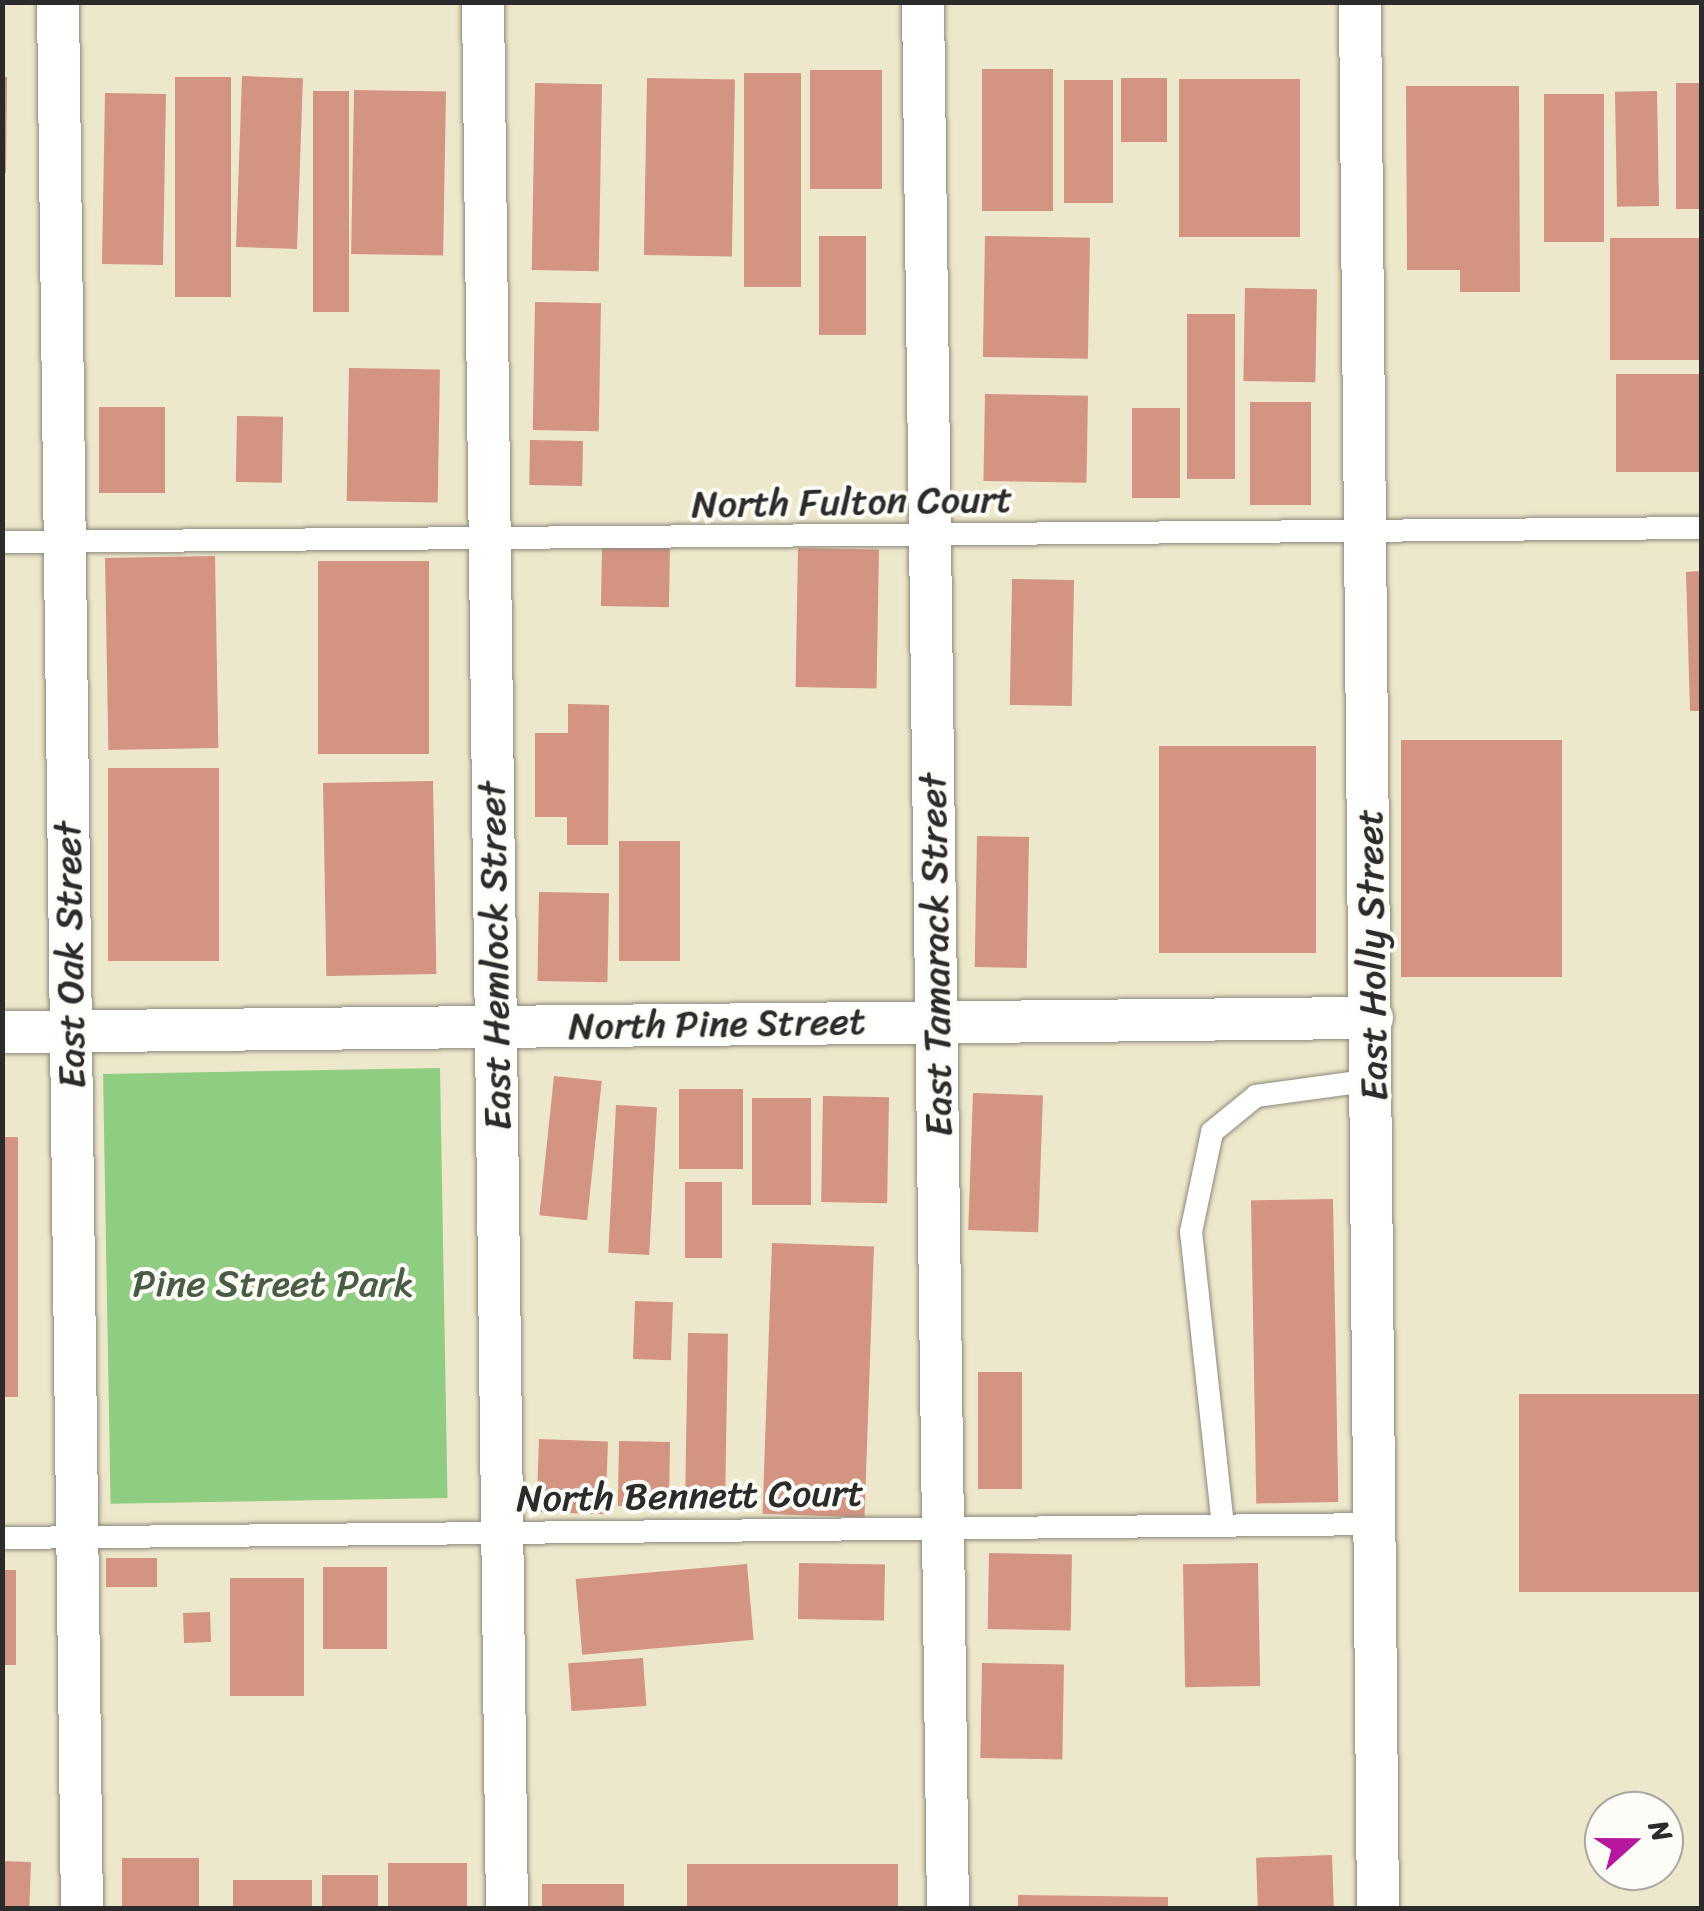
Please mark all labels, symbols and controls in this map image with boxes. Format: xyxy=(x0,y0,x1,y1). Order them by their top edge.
street label: North Fulton Court xyxy=(691,476,1013,528)
street label: East Tamarack Street xyxy=(910,773,962,1137)
street label: East Hemlock Street xyxy=(469,781,521,1131)
street label: East Holly Street xyxy=(1347,809,1397,1101)
street label: East Oak Street xyxy=(45,820,95,1090)
street label: North Pine Street xyxy=(566,999,868,1049)
park label: Pine Street Park xyxy=(132,1261,414,1307)
street label: North Bennett Court xyxy=(515,1470,865,1522)
north arrow xyxy=(1584,1791,1684,1891)
text: N xyxy=(1634,1813,1687,1849)

